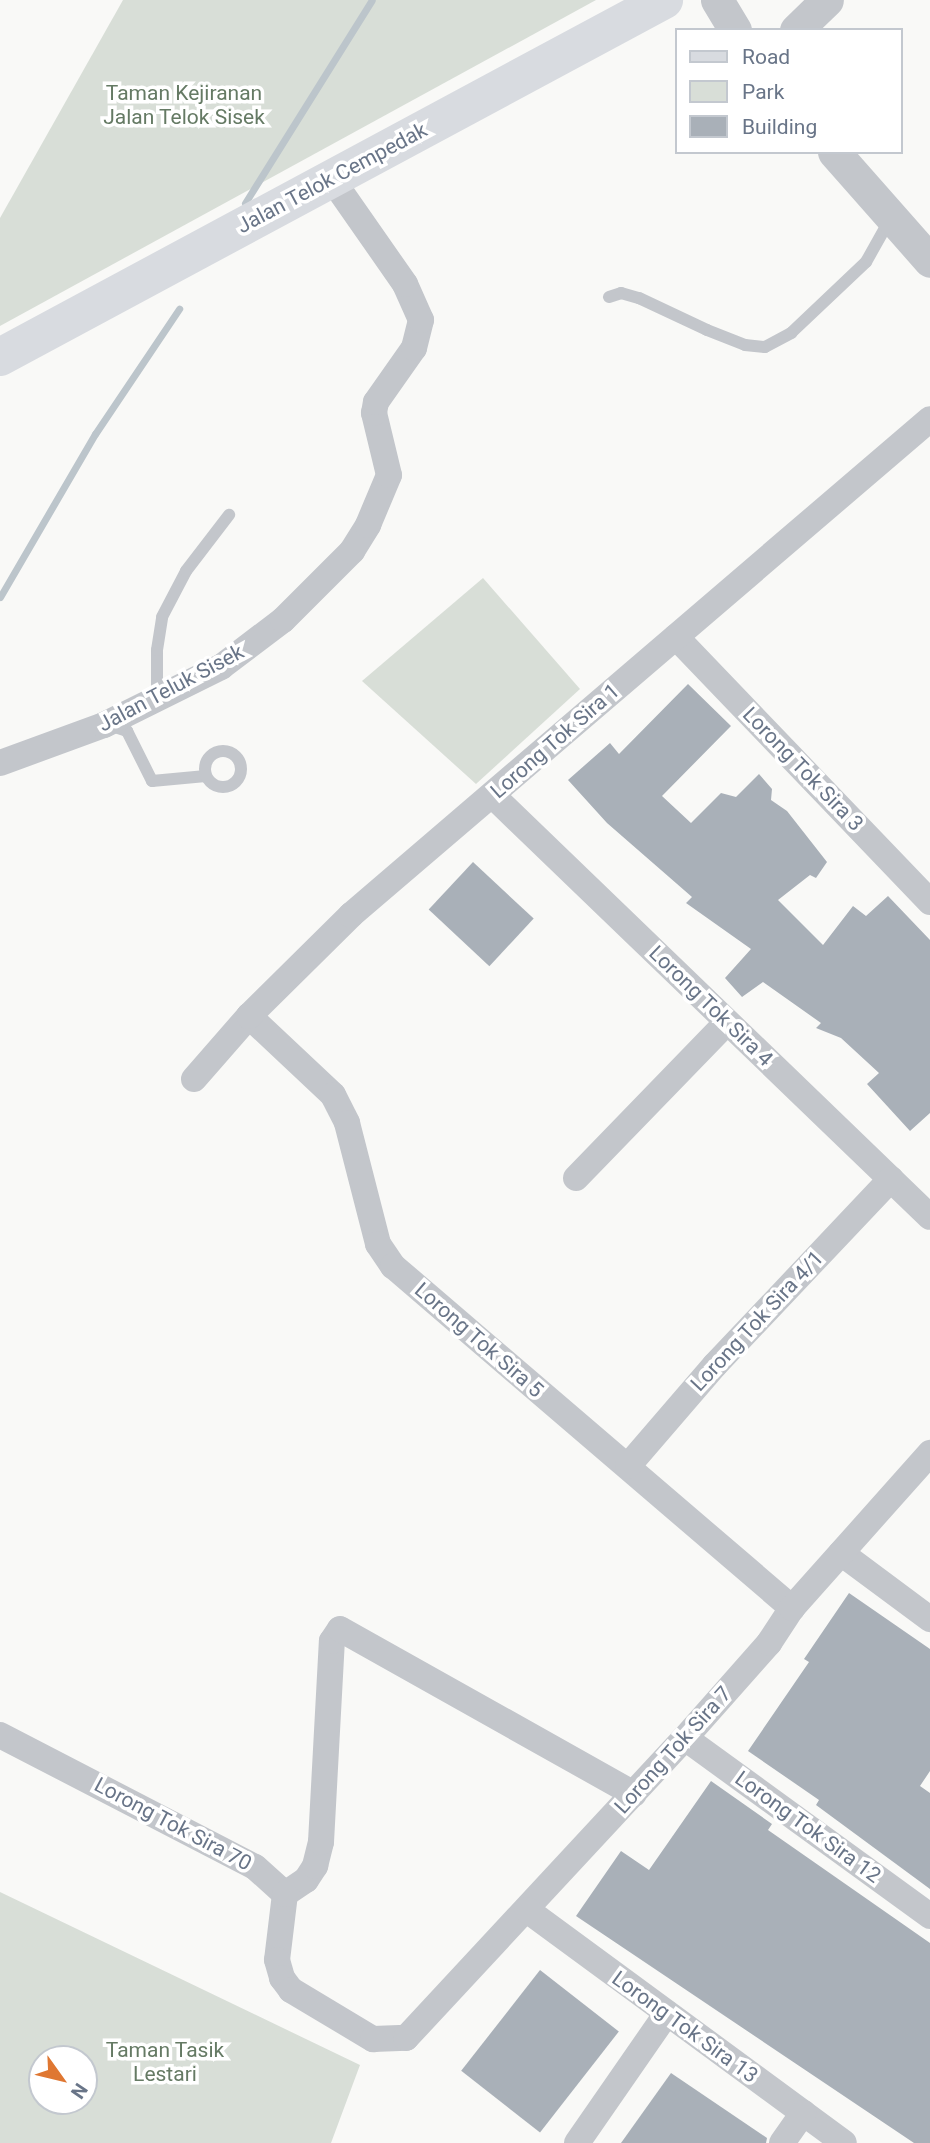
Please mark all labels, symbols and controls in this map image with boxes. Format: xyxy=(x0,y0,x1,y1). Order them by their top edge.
legend xyxy=(674,28,902,154)
text: Road xyxy=(742,45,790,69)
park label: Taman Kejiranan Jalan Telok Sisek xyxy=(103,80,265,130)
text: Park xyxy=(742,80,784,104)
text: Building xyxy=(742,115,817,139)
street label: Jalan Telok Cempedak xyxy=(232,117,432,239)
street label: Jalan Teluk Sisek xyxy=(94,639,248,737)
street label: Lorong Tok Sira 1 xyxy=(485,678,625,804)
street label: Lorong Tok Sira 3 xyxy=(737,702,869,836)
street label: Lorong Tok Sira 4 xyxy=(644,940,778,1072)
street label: Lorong Tok Sira 4/1 xyxy=(685,1245,829,1397)
street label: Lorong Tok Sira 5 xyxy=(409,1277,549,1403)
street label: Lorong Tok Sira 7 xyxy=(609,1681,737,1819)
street label: Lorong Tok Sira 12 xyxy=(730,1765,886,1889)
street label: Lorong Tok Sira 70 xyxy=(90,1772,256,1876)
street label: Lorong Tok Sira 13 xyxy=(607,1965,763,2089)
park label: Taman Tasik Lestari xyxy=(106,2037,224,2087)
north arrow xyxy=(28,2045,98,2115)
text: N xyxy=(66,2079,92,2103)

